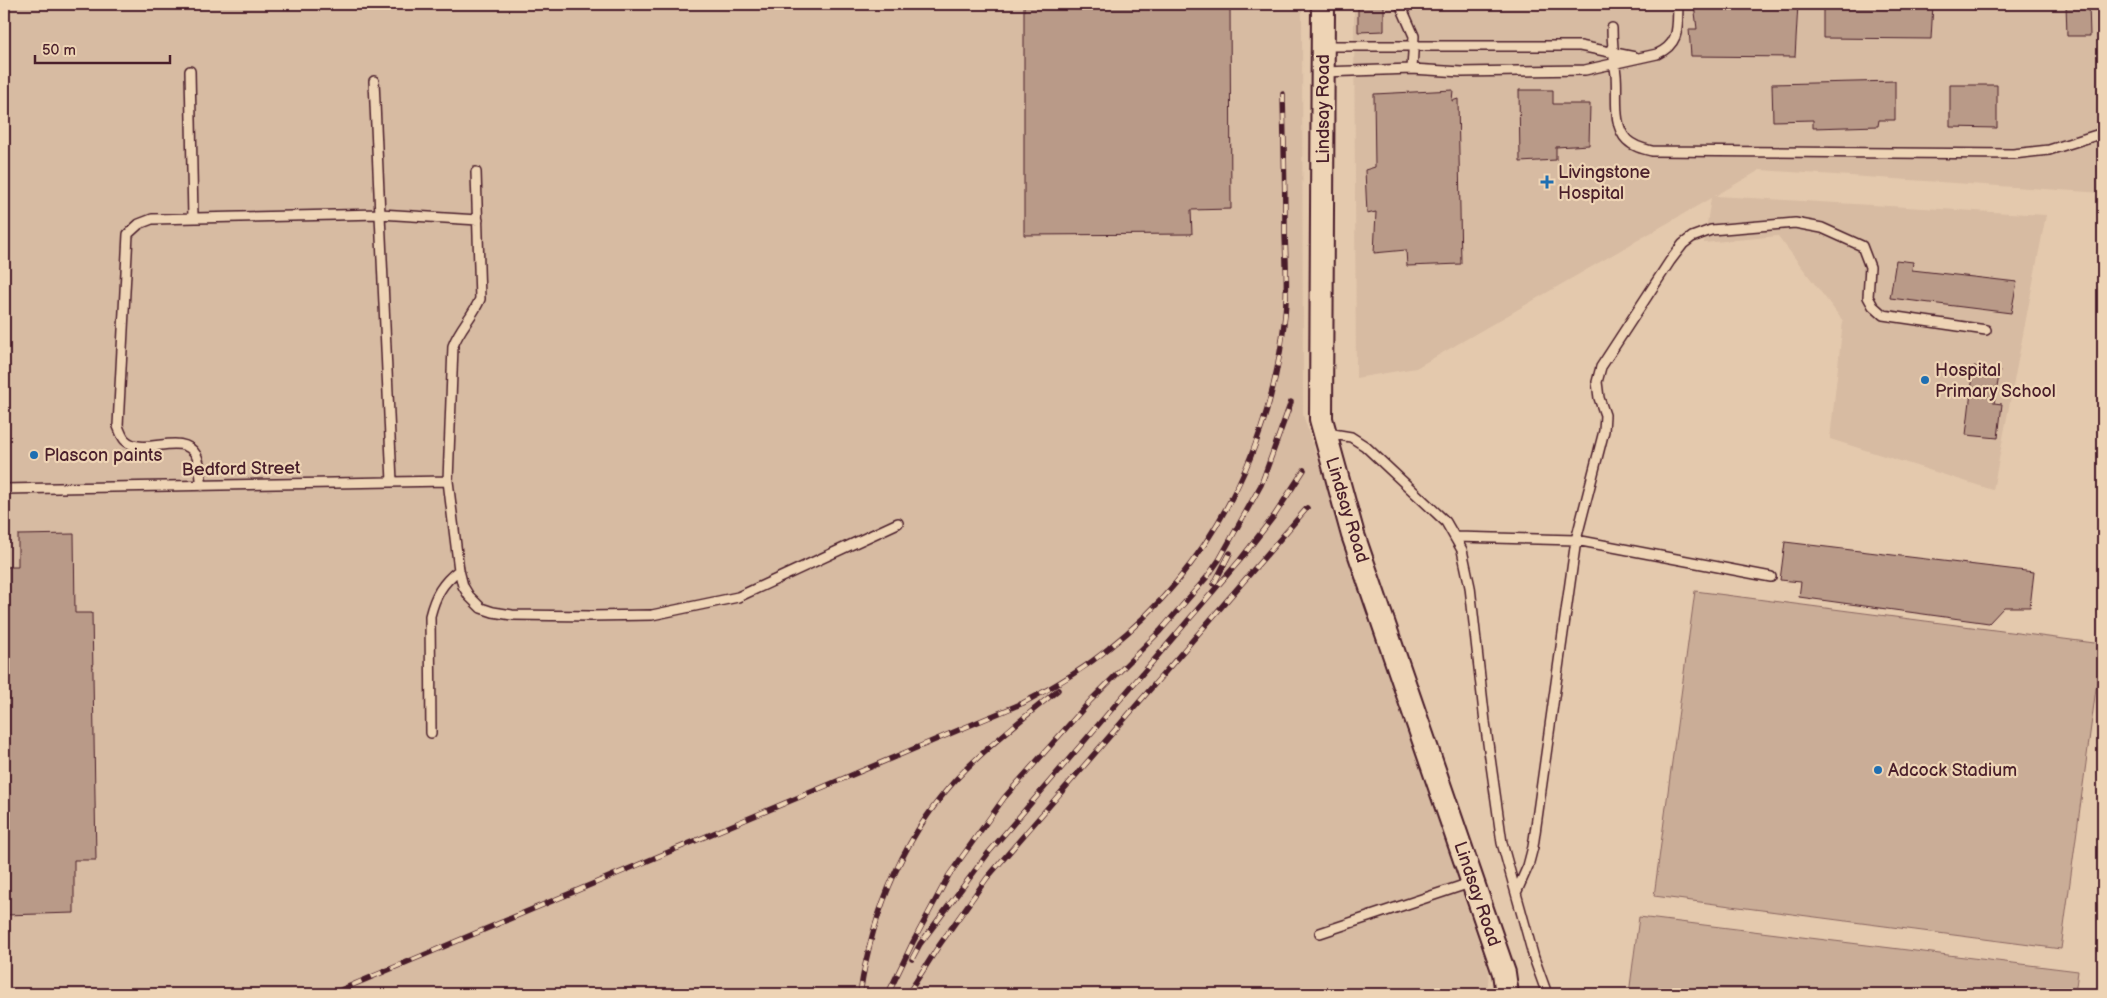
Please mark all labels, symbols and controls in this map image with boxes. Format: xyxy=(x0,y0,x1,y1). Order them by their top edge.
scale bar xyxy=(35,32,170,64)
text: 50 m xyxy=(42,41,76,60)
street label: Lindsay Road xyxy=(1313,54,1334,164)
place label: Livingstone Hospital xyxy=(1558,162,1651,204)
marker: Livingstone Hospital xyxy=(1540,175,1554,189)
place label: Hospital Primary School xyxy=(1935,360,2056,402)
marker: Hospital Primary School xyxy=(1919,374,1931,386)
place label: Plascon paints xyxy=(44,445,162,466)
marker: Plascon paints xyxy=(28,449,40,461)
street label: Lindsay Road xyxy=(1321,455,1373,565)
street label: Bedford Street xyxy=(181,457,301,481)
place label: Adcock Stadium xyxy=(1888,760,2017,781)
marker: Adcock Stadium xyxy=(1872,764,1884,776)
street label: Lindsay Road xyxy=(1449,839,1505,949)

